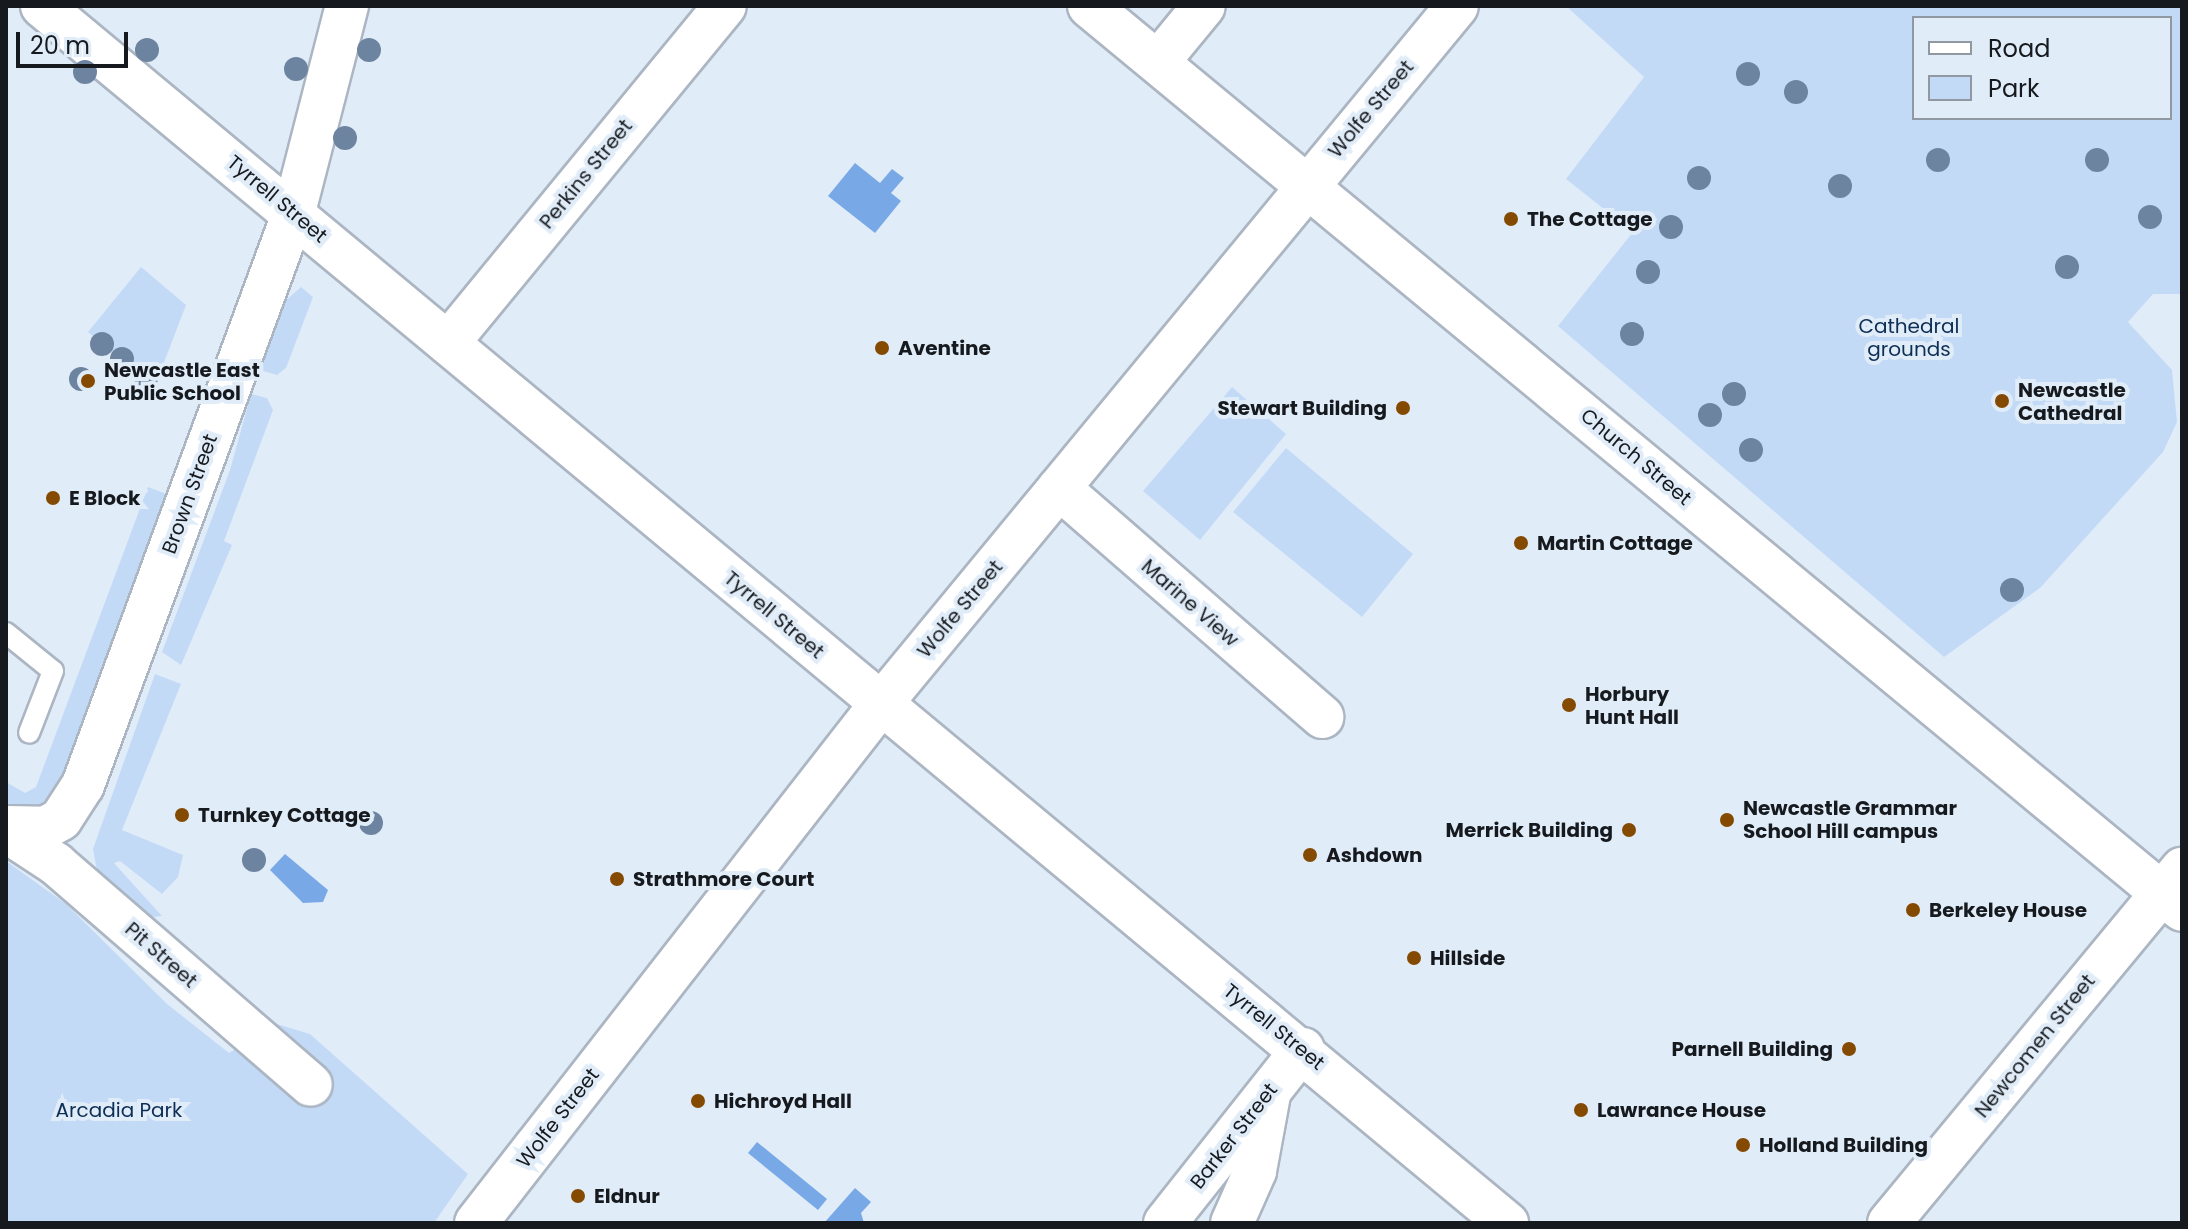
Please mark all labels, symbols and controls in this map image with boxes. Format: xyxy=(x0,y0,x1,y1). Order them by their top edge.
scale bar xyxy=(20,16,132,66)
legend xyxy=(1912,16,2172,120)
text: 20 m xyxy=(30,29,90,62)
text: Road xyxy=(1988,32,2050,65)
street label: Wolfe Street xyxy=(1323,55,1419,163)
text: Park xyxy=(1988,72,2039,105)
street label: Perkins Street xyxy=(535,114,637,234)
street label: Tyrrell Street xyxy=(222,150,332,248)
place label: The Cottage xyxy=(1527,207,1653,231)
marker: The Cottage xyxy=(1502,210,1520,228)
park label: Cathedral grounds xyxy=(1859,314,1959,361)
place label: Aventine xyxy=(898,336,991,360)
marker: Aventine xyxy=(873,339,891,357)
place label: Newcastle East Public School xyxy=(104,358,260,405)
marker: Newcastle East Public School xyxy=(79,372,97,390)
place label: Newcastle Cathedral xyxy=(2018,378,2126,425)
marker: Newcastle Cathedral xyxy=(1993,392,2011,410)
place label: Stewart Building xyxy=(1217,396,1387,420)
marker: Stewart Building xyxy=(1394,399,1412,417)
street label: Church Street xyxy=(1576,404,1696,510)
street label: Brown Street xyxy=(157,431,223,557)
place label: E Block xyxy=(69,486,140,510)
marker: E Block xyxy=(44,489,62,507)
place label: Martin Cottage xyxy=(1537,531,1693,555)
marker: Martin Cottage xyxy=(1512,534,1530,552)
street label: Marine View xyxy=(1137,554,1243,652)
street label: Wolfe Street xyxy=(912,555,1008,663)
street label: Tyrrell Street xyxy=(719,566,829,664)
place label: Horbury Hunt Hall xyxy=(1585,682,1679,729)
marker: Horbury Hunt Hall xyxy=(1560,696,1578,714)
place label: Newcastle Grammar School Hill campus xyxy=(1743,796,1957,843)
place label: Turnkey Cottage xyxy=(198,803,371,827)
marker: Turnkey Cottage xyxy=(173,806,191,824)
marker: Newcastle Grammar School Hill campus xyxy=(1718,811,1736,829)
place label: Merrick Building xyxy=(1446,818,1613,842)
marker: Merrick Building xyxy=(1620,821,1638,839)
place label: Ashdown xyxy=(1326,843,1422,867)
marker: Ashdown xyxy=(1301,846,1319,864)
place label: Strathmore Court xyxy=(633,867,814,891)
marker: Strathmore Court xyxy=(608,870,626,888)
place label: Berkeley House xyxy=(1929,898,2087,922)
marker: Berkeley House xyxy=(1904,901,1922,919)
street label: Pit Street xyxy=(120,917,202,993)
place label: Hillside xyxy=(1430,946,1505,970)
marker: Hillside xyxy=(1405,949,1423,967)
street label: Newcomen Street xyxy=(1970,969,2100,1123)
street label: Tyrrell Street xyxy=(1219,979,1329,1075)
place label: Parnell Building xyxy=(1672,1037,1833,1061)
marker: Parnell Building xyxy=(1840,1040,1858,1058)
street label: Wolfe Street xyxy=(512,1063,604,1173)
street label: Barker Street xyxy=(1185,1078,1283,1194)
place label: Hichroyd Hall xyxy=(714,1089,852,1113)
marker: Hichroyd Hall xyxy=(689,1092,707,1110)
park label: Arcadia Park xyxy=(56,1098,182,1122)
place label: Lawrance House xyxy=(1597,1098,1766,1122)
marker: Lawrance House xyxy=(1572,1101,1590,1119)
place label: Holland Building xyxy=(1759,1133,1928,1157)
marker: Holland Building xyxy=(1734,1136,1752,1154)
place label: Eldnur xyxy=(594,1184,660,1208)
marker: Eldnur xyxy=(569,1187,587,1205)

